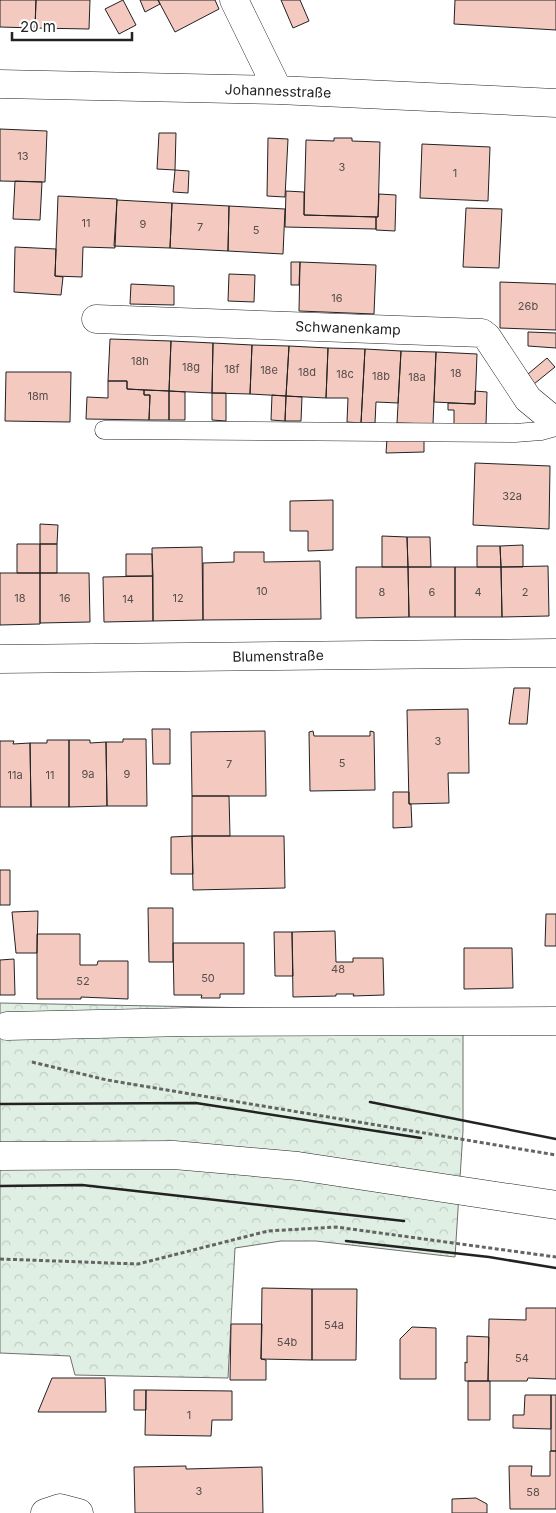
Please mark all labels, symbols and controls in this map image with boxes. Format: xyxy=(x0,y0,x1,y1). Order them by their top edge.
scale bar xyxy=(12,10,132,42)
text: 20 m xyxy=(20,17,56,36)
street label: Johannesstraße xyxy=(224,80,332,101)
house number: 13 xyxy=(17,149,29,163)
house number: 3 xyxy=(339,160,346,174)
house number: 1 xyxy=(453,166,457,180)
house number: 11 xyxy=(82,216,90,230)
house number: 9 xyxy=(140,217,147,231)
house number: 7 xyxy=(197,220,203,234)
house number: 5 xyxy=(253,223,260,237)
house number: 16 xyxy=(331,291,343,305)
house number: 26b xyxy=(518,299,538,313)
street label: Schwanenkamp xyxy=(295,317,401,338)
house number: 18h xyxy=(131,354,149,368)
house number: 18g xyxy=(182,360,200,374)
house number: 18f xyxy=(224,362,240,376)
house number: 18e xyxy=(260,363,278,377)
house number: 18d xyxy=(298,365,316,379)
house number: 18 xyxy=(450,366,462,380)
house number: 18c xyxy=(336,367,354,381)
house number: 18b xyxy=(372,369,390,383)
house number: 18a xyxy=(408,370,426,384)
house number: 18m xyxy=(28,389,48,403)
house number: 32a xyxy=(502,489,522,503)
house number: 10 xyxy=(256,584,268,598)
house number: 8 xyxy=(379,585,386,599)
house number: 6 xyxy=(429,585,436,599)
house number: 4 xyxy=(474,585,482,599)
house number: 2 xyxy=(522,585,528,599)
house number: 18 xyxy=(14,591,26,605)
house number: 16 xyxy=(59,591,71,605)
house number: 12 xyxy=(172,591,184,605)
house number: 14 xyxy=(122,592,134,606)
street label: Blumenstraße xyxy=(232,646,324,665)
house number: 3 xyxy=(435,734,442,748)
house number: 5 xyxy=(339,756,346,770)
house number: 7 xyxy=(226,757,232,771)
house number: 9a xyxy=(82,767,95,781)
house number: 9 xyxy=(124,767,131,781)
house number: 11a xyxy=(7,768,23,782)
house number: 11 xyxy=(46,768,54,782)
house number: 48 xyxy=(331,962,345,976)
house number: 50 xyxy=(201,971,215,985)
house number: 52 xyxy=(76,974,90,988)
house number: 54a xyxy=(324,1318,344,1332)
house number: 54b xyxy=(277,1335,298,1349)
house number: 54 xyxy=(515,1351,529,1365)
house number: 1 xyxy=(187,1408,191,1422)
house number: 3 xyxy=(196,1484,203,1498)
house number: 58 xyxy=(526,1485,540,1499)

